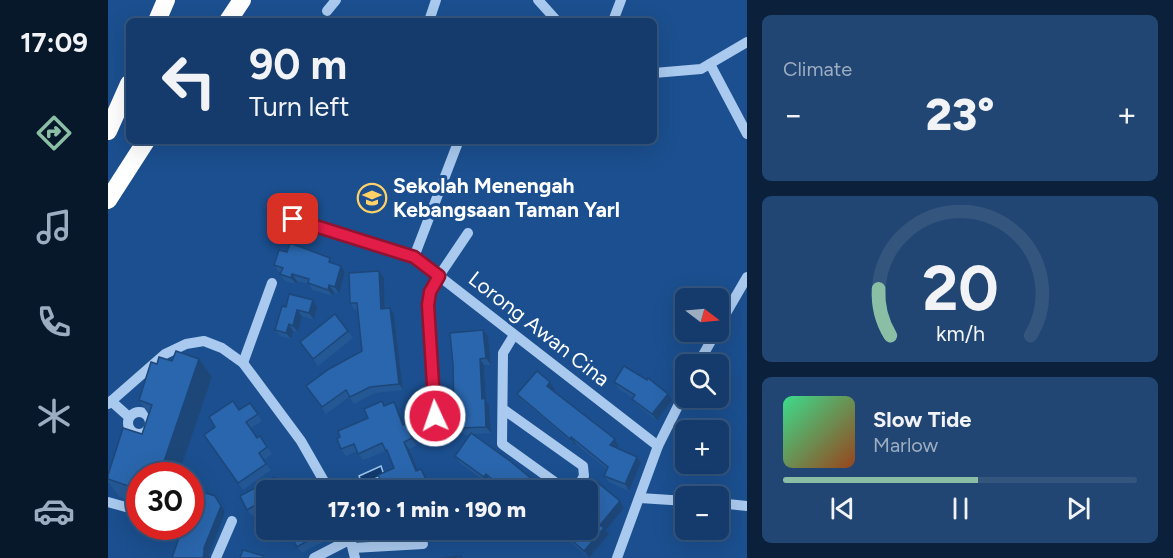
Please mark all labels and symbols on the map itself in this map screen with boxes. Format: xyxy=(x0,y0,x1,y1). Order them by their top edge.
place label: Sekolah Menengah Kebangsaan Taman Yarl xyxy=(393,173,620,222)
school or university icon: Sekolah Menengah Kebangsaan Taman Yarl xyxy=(356,182,388,214)
pin xyxy=(267,193,318,244)
street label: Lorong Awan Cina xyxy=(464,266,615,391)
north arrow xyxy=(675,288,729,342)
position arrow xyxy=(403,384,467,448)
speed limit sign: 30 xyxy=(126,462,204,540)

